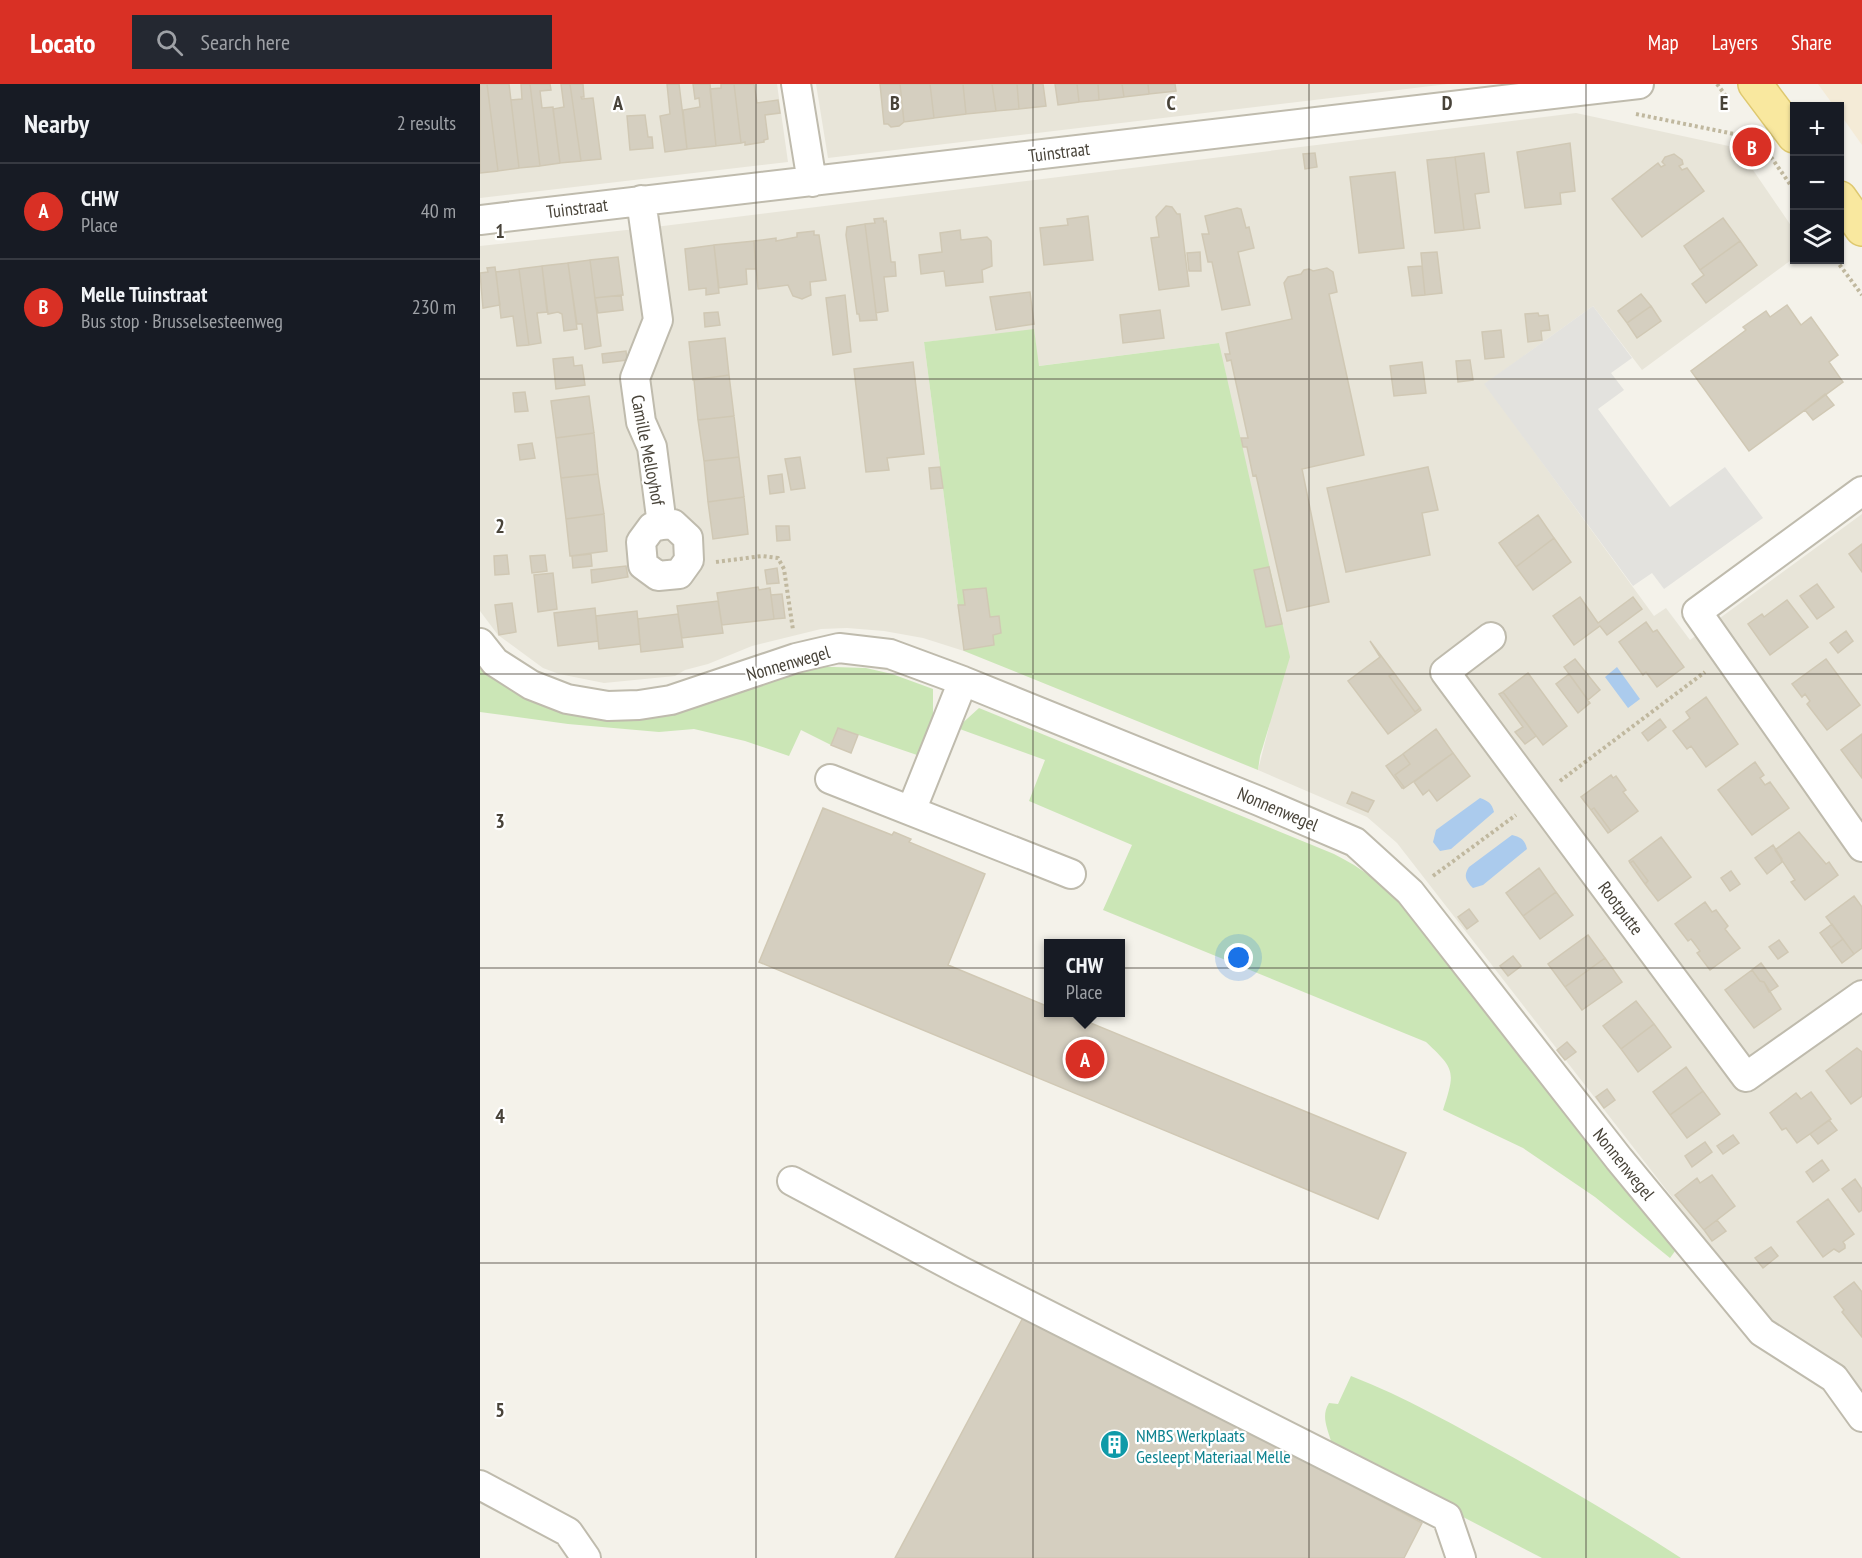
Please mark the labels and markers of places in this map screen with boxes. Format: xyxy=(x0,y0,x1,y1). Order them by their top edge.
pin: B xyxy=(1732,124,1772,170)
pin: A xyxy=(1066,1036,1104,1082)
place label: NMBS Werkplaats Gesleept Materiaal Melle xyxy=(1136,1424,1291,1468)
building icon: NMBS Werkplaats Gesleept Materiaal Melle xyxy=(1099,1429,1131,1461)

